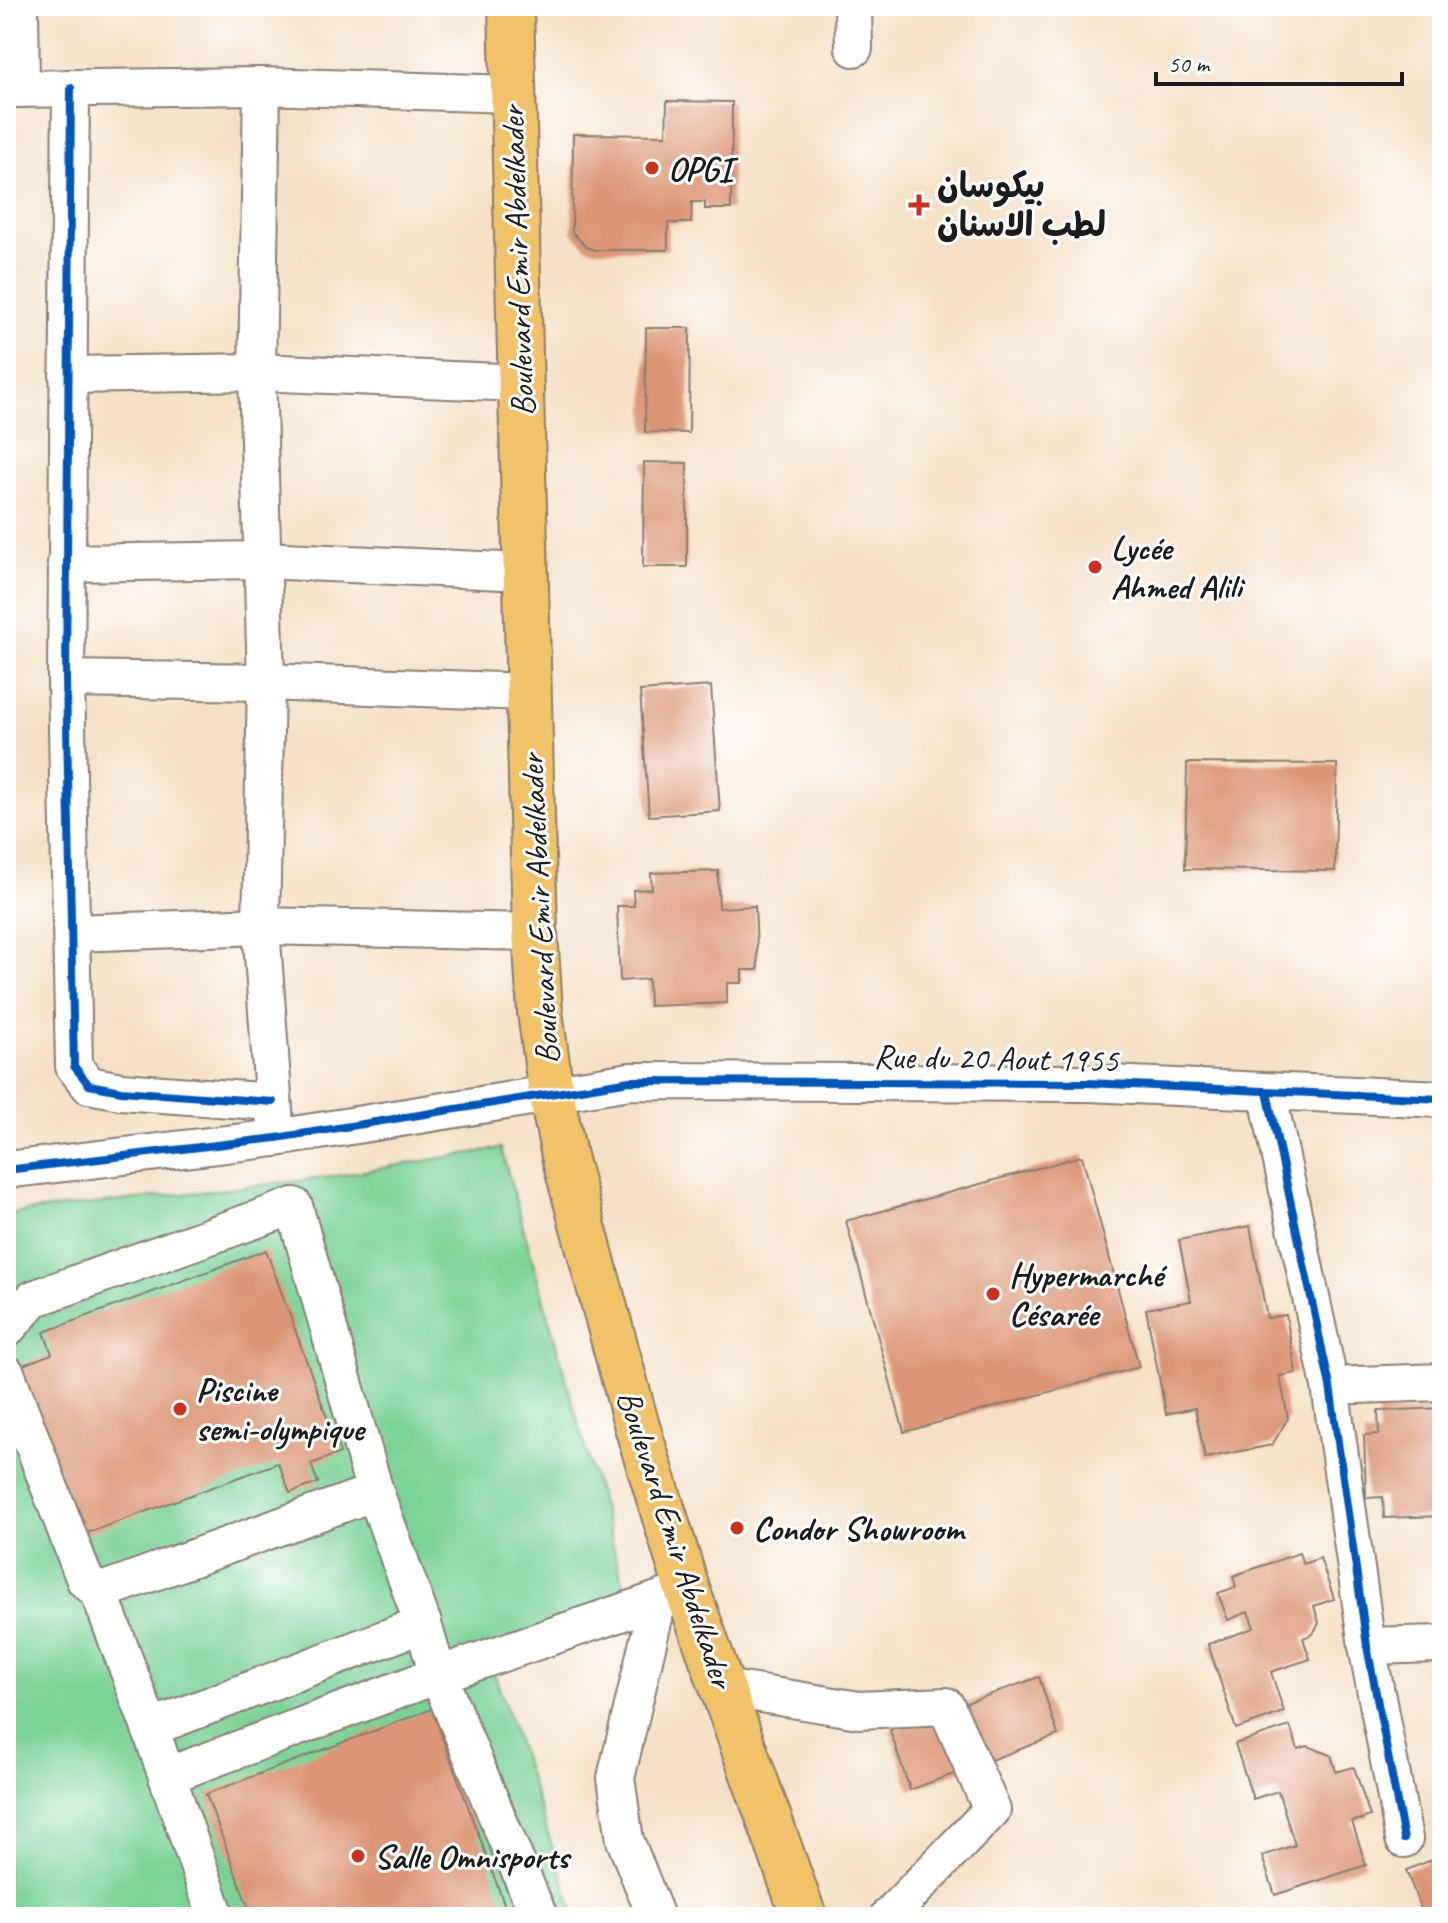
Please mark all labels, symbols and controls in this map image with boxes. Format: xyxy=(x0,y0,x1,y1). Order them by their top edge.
scale bar xyxy=(1156,36,1402,86)
text: 50 m xyxy=(1168,49,1211,79)
street label: Boulevard Emir Abdelkader xyxy=(490,102,544,417)
place label: OPGI xyxy=(668,147,739,190)
marker: OPGI xyxy=(643,159,661,177)
place label: بيكوسان لطب الاسنان xyxy=(937,164,1106,246)
marker: بيكوسان لطب الاسنان xyxy=(908,194,930,216)
place label: Lycée Ahmed Alili xyxy=(1111,526,1246,608)
marker: Lycée Ahmed Alili xyxy=(1086,558,1104,576)
street label: Boulevard Emir Abdelkader xyxy=(509,750,569,1065)
street label: Rue du 20 Aout 1955 xyxy=(873,1034,1120,1082)
place label: Hypermarché Césarée xyxy=(1009,1253,1167,1335)
marker: Hypermarché Césarée xyxy=(984,1285,1002,1303)
place label: Piscine semi-olympique xyxy=(196,1368,367,1450)
street label: Boulevard Emir Abdelkader xyxy=(608,1385,745,1696)
marker: Piscine semi-olympique xyxy=(171,1400,189,1418)
place label: Condor Showroom xyxy=(753,1507,966,1550)
marker: Condor Showroom xyxy=(728,1519,746,1537)
place label: Salle Omnisports xyxy=(374,1835,572,1878)
marker: Salle Omnisports xyxy=(349,1847,367,1865)

